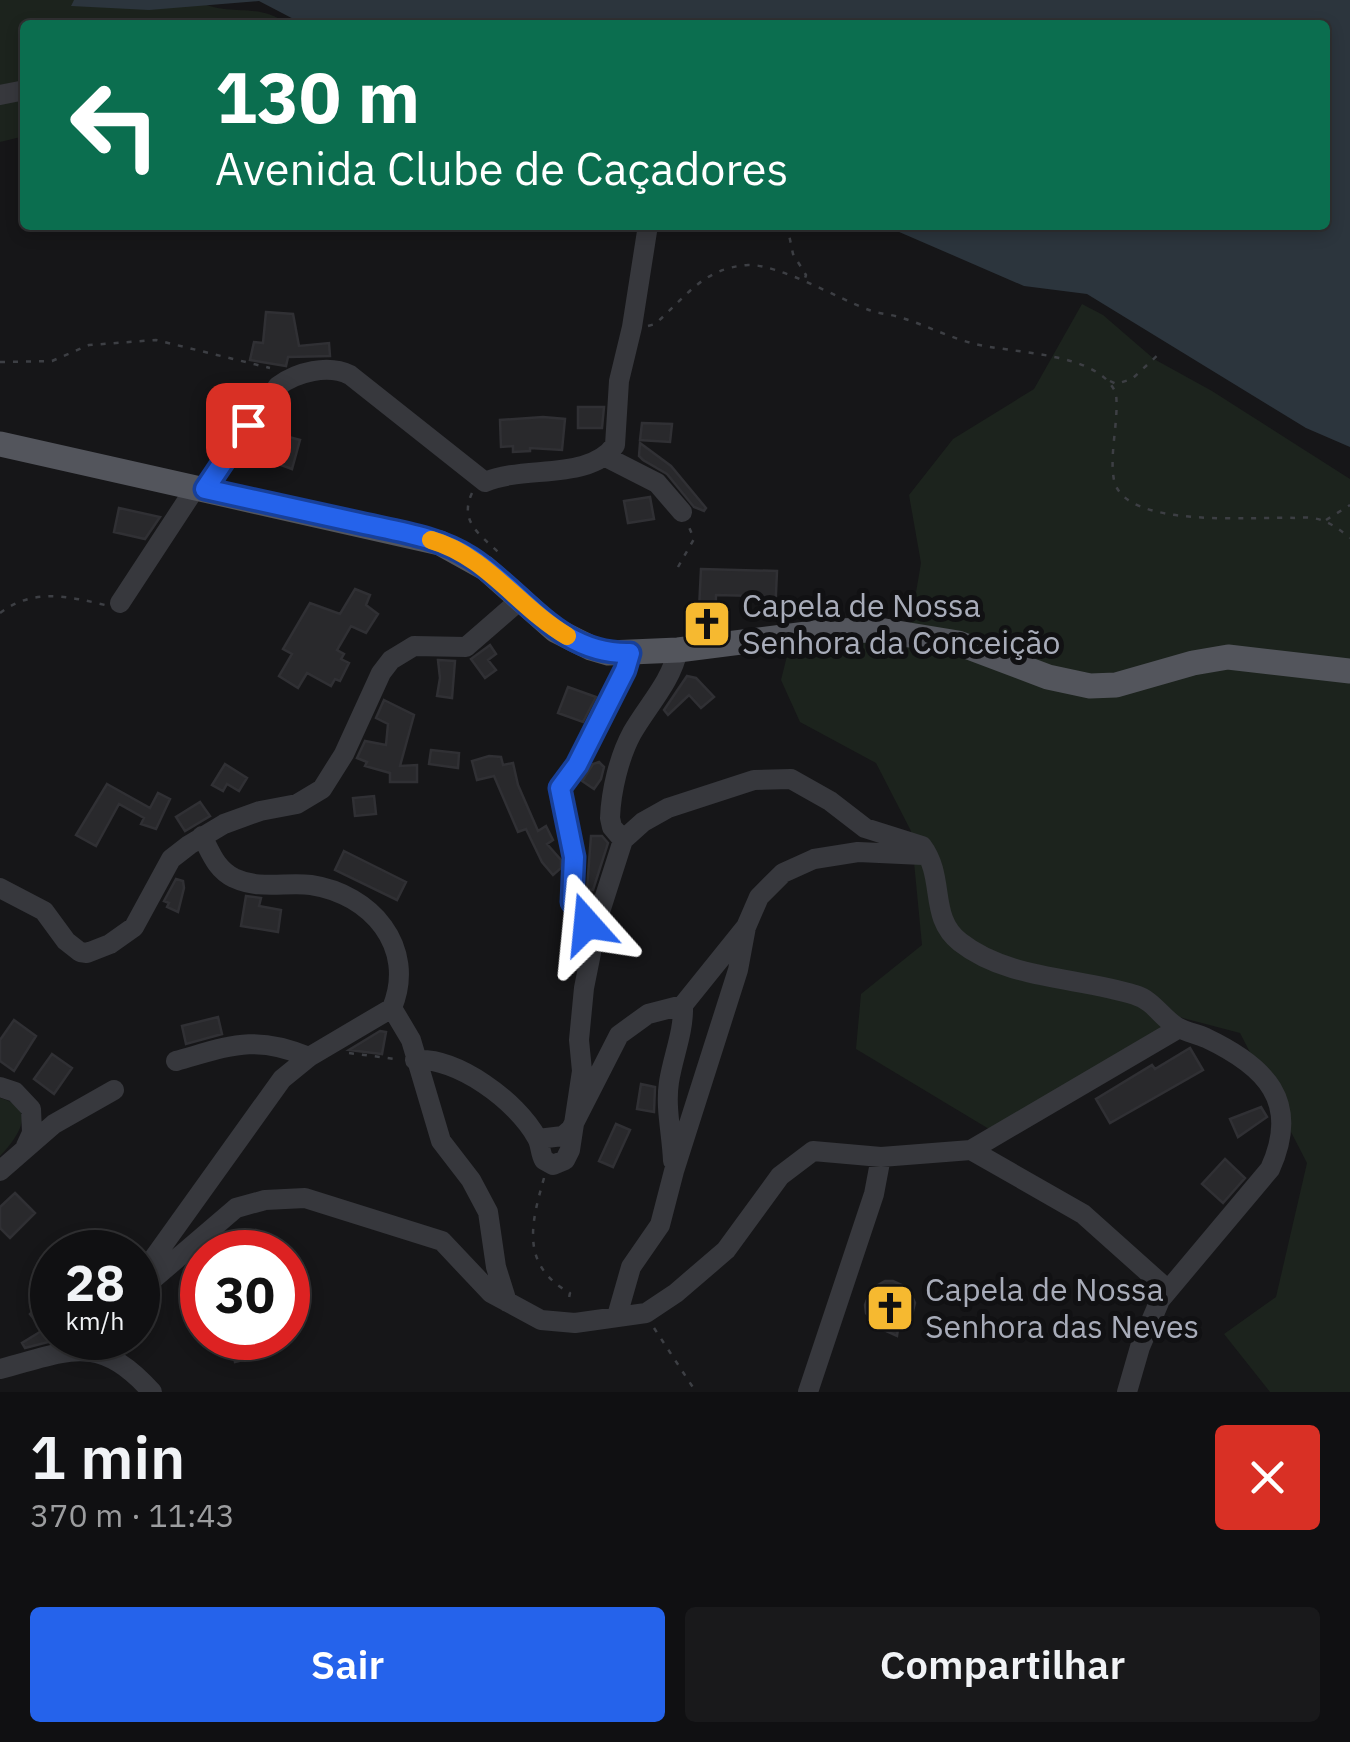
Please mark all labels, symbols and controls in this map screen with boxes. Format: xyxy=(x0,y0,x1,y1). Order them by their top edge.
text: 130 m xyxy=(215,51,420,142)
icon: left xyxy=(50,60,180,190)
text: Avenida Clube de Caçadores xyxy=(215,139,788,197)
pin xyxy=(206,383,291,468)
icon: arrive xyxy=(221,398,276,453)
place label: Capela de Nossa Senhora da Conceição xyxy=(742,584,1060,663)
church icon: Capela de Nossa Senhora da Conceição xyxy=(681,598,733,650)
position arrow xyxy=(535,872,639,976)
speed limit sign: 30 xyxy=(180,1230,310,1360)
text: 28 xyxy=(65,1250,125,1315)
place label: Capela de Nossa Senhora das Neves xyxy=(925,1268,1199,1347)
church icon: Capela de Nossa Senhora das Neves xyxy=(864,1282,916,1334)
text: km/h xyxy=(66,1304,124,1337)
text: 1 min xyxy=(30,1417,185,1496)
button: close xyxy=(1215,1425,1320,1530)
text: 370 m · 11:43 xyxy=(30,1494,235,1536)
button: Sair xyxy=(30,1607,665,1722)
button: Compartilhar xyxy=(685,1607,1320,1722)

